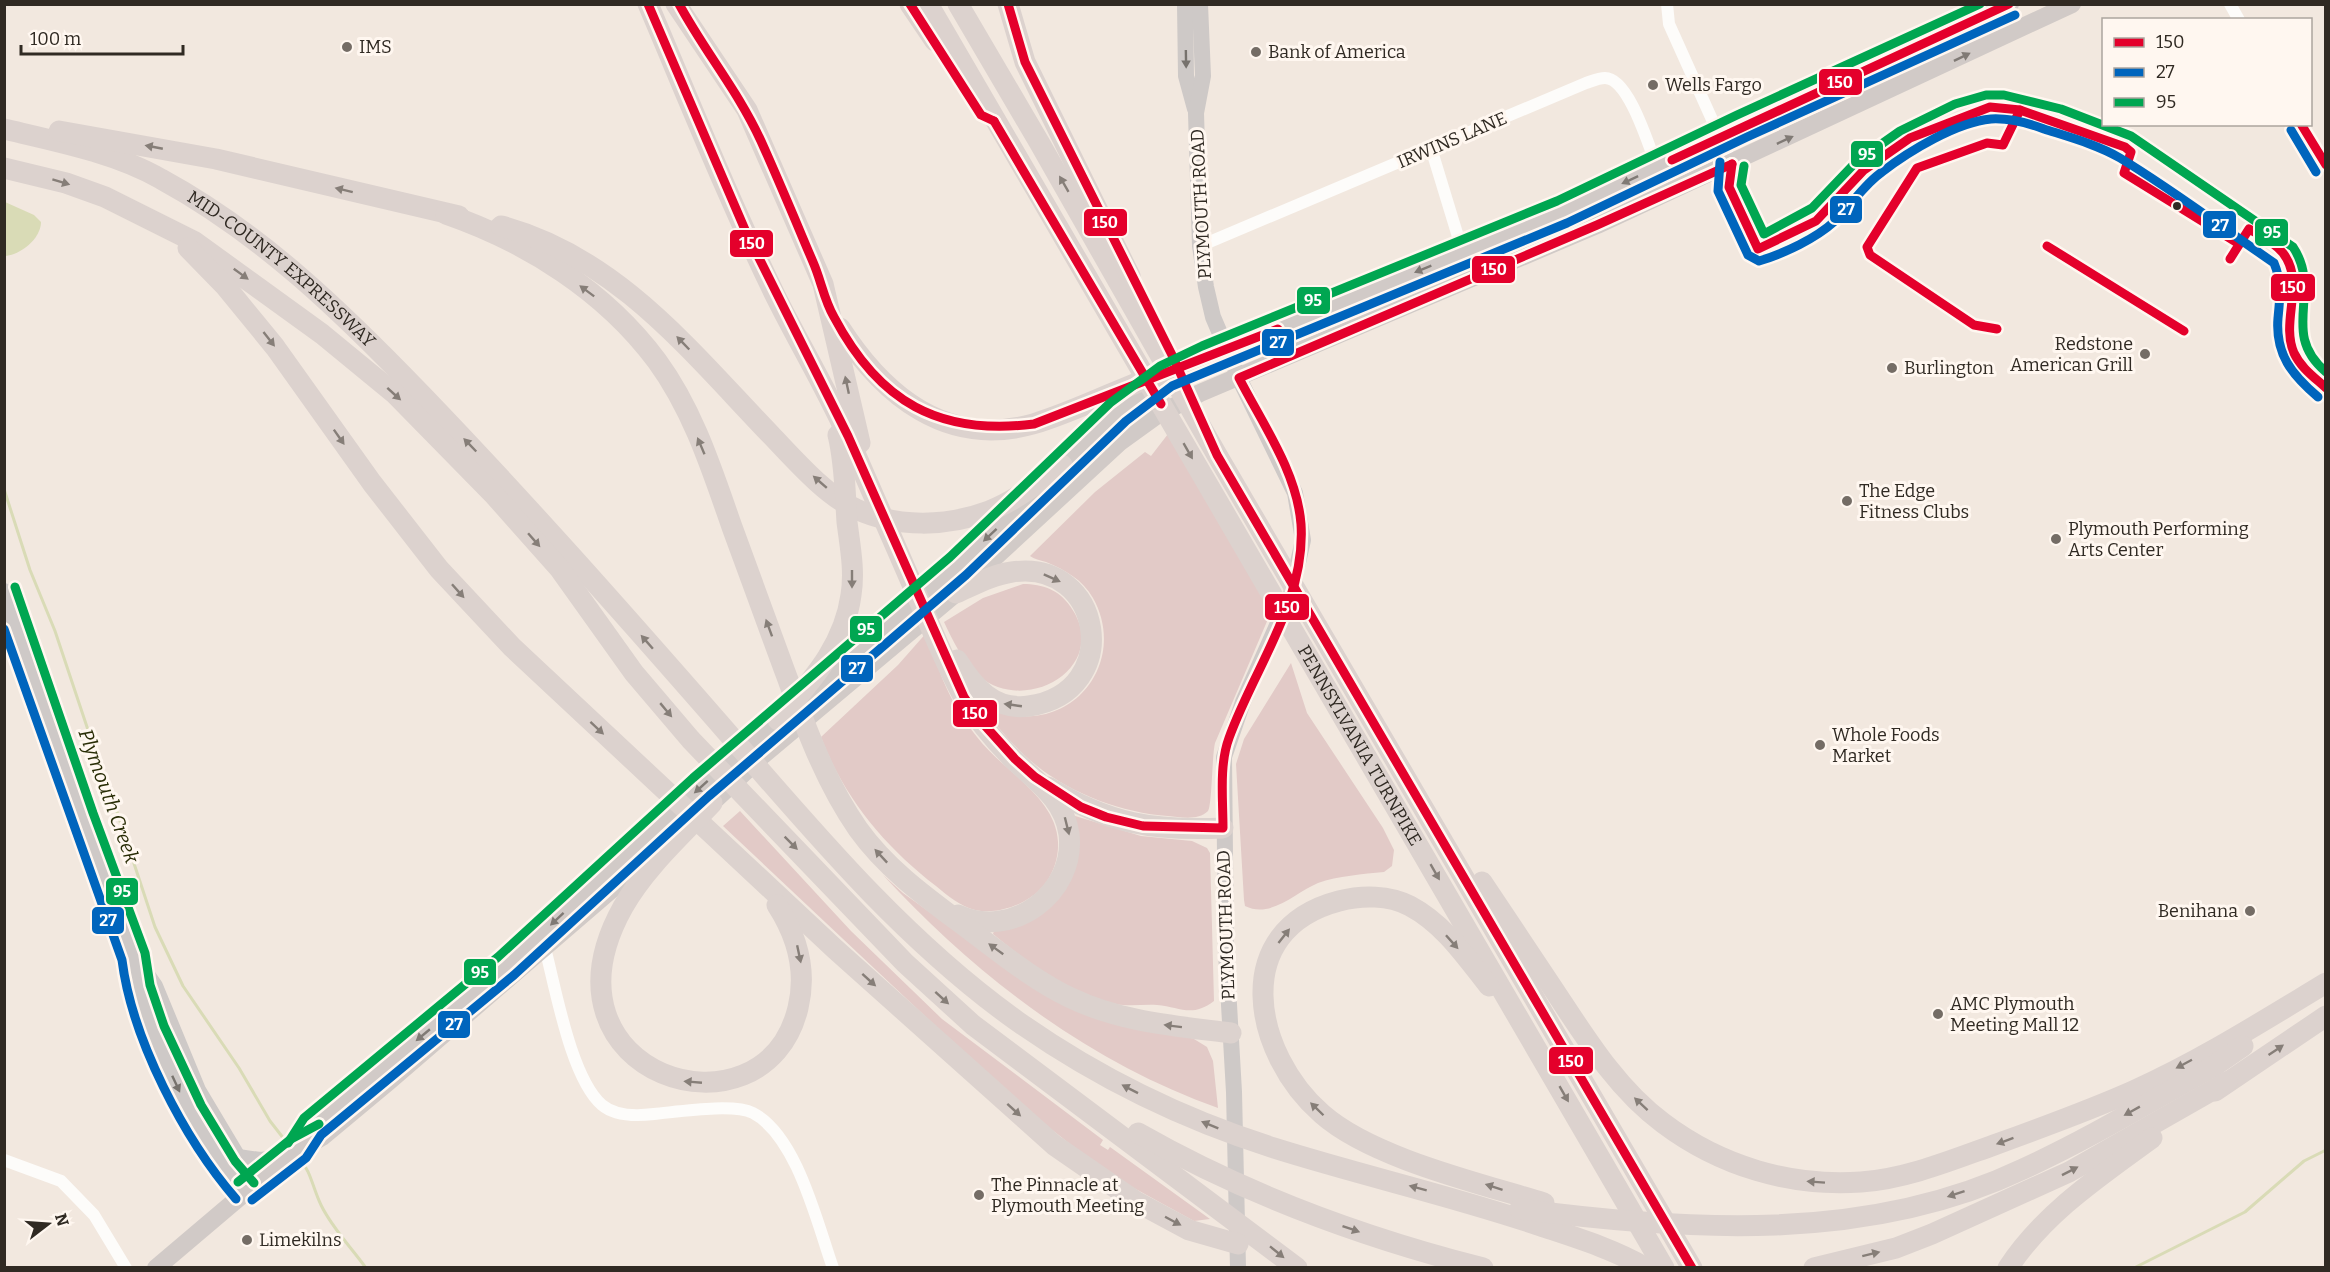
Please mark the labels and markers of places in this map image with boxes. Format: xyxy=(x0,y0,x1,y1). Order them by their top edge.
place label: IMS xyxy=(359,36,392,58)
marker: IMS xyxy=(340,40,354,54)
place label: Bank of America xyxy=(1268,41,1406,63)
marker: Bank of America xyxy=(1249,45,1263,59)
place label: Wells Fargo xyxy=(1665,74,1762,96)
marker: Wells Fargo xyxy=(1646,78,1660,92)
unlabelled marker xyxy=(2171,200,2183,212)
place label: Redstone American Grill xyxy=(2010,333,2133,376)
marker: Redstone American Grill xyxy=(2138,347,2152,361)
place label: Burlington xyxy=(1904,357,1995,379)
marker: Burlington xyxy=(1885,361,1899,375)
place label: The Edge Fitness Clubs xyxy=(1859,480,1969,523)
marker: The Edge Fitness Clubs xyxy=(1840,494,1854,508)
place label: Plymouth Performing Arts Center xyxy=(2068,518,2249,561)
marker: Plymouth Performing Arts Center xyxy=(2049,532,2063,546)
place label: Whole Foods Market xyxy=(1832,724,1940,767)
marker: Whole Foods Market xyxy=(1813,738,1827,752)
place label: Benihana xyxy=(2158,900,2238,922)
marker: Benihana xyxy=(2243,904,2257,918)
place label: AMC Plymouth Meeting Mall 12 xyxy=(1950,993,2079,1036)
marker: AMC Plymouth Meeting Mall 12 xyxy=(1931,1007,1945,1021)
place label: The Pinnacle at Plymouth Meeting xyxy=(991,1174,1144,1217)
marker: The Pinnacle at Plymouth Meeting xyxy=(972,1188,986,1202)
place label: Limekilns xyxy=(259,1229,342,1251)
marker: Limekilns xyxy=(240,1233,254,1247)

